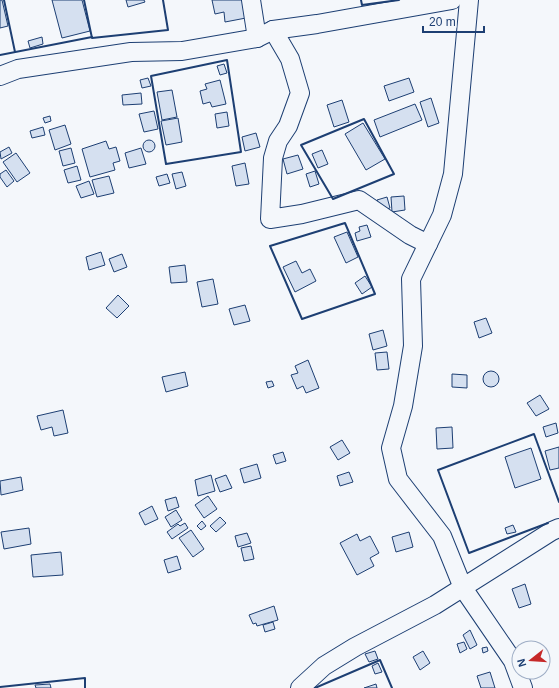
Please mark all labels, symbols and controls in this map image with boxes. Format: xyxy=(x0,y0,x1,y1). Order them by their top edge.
scale bar xyxy=(423,8,484,34)
text: 20 m xyxy=(429,15,456,29)
north arrow xyxy=(511,640,551,680)
text: N xyxy=(515,657,528,668)

